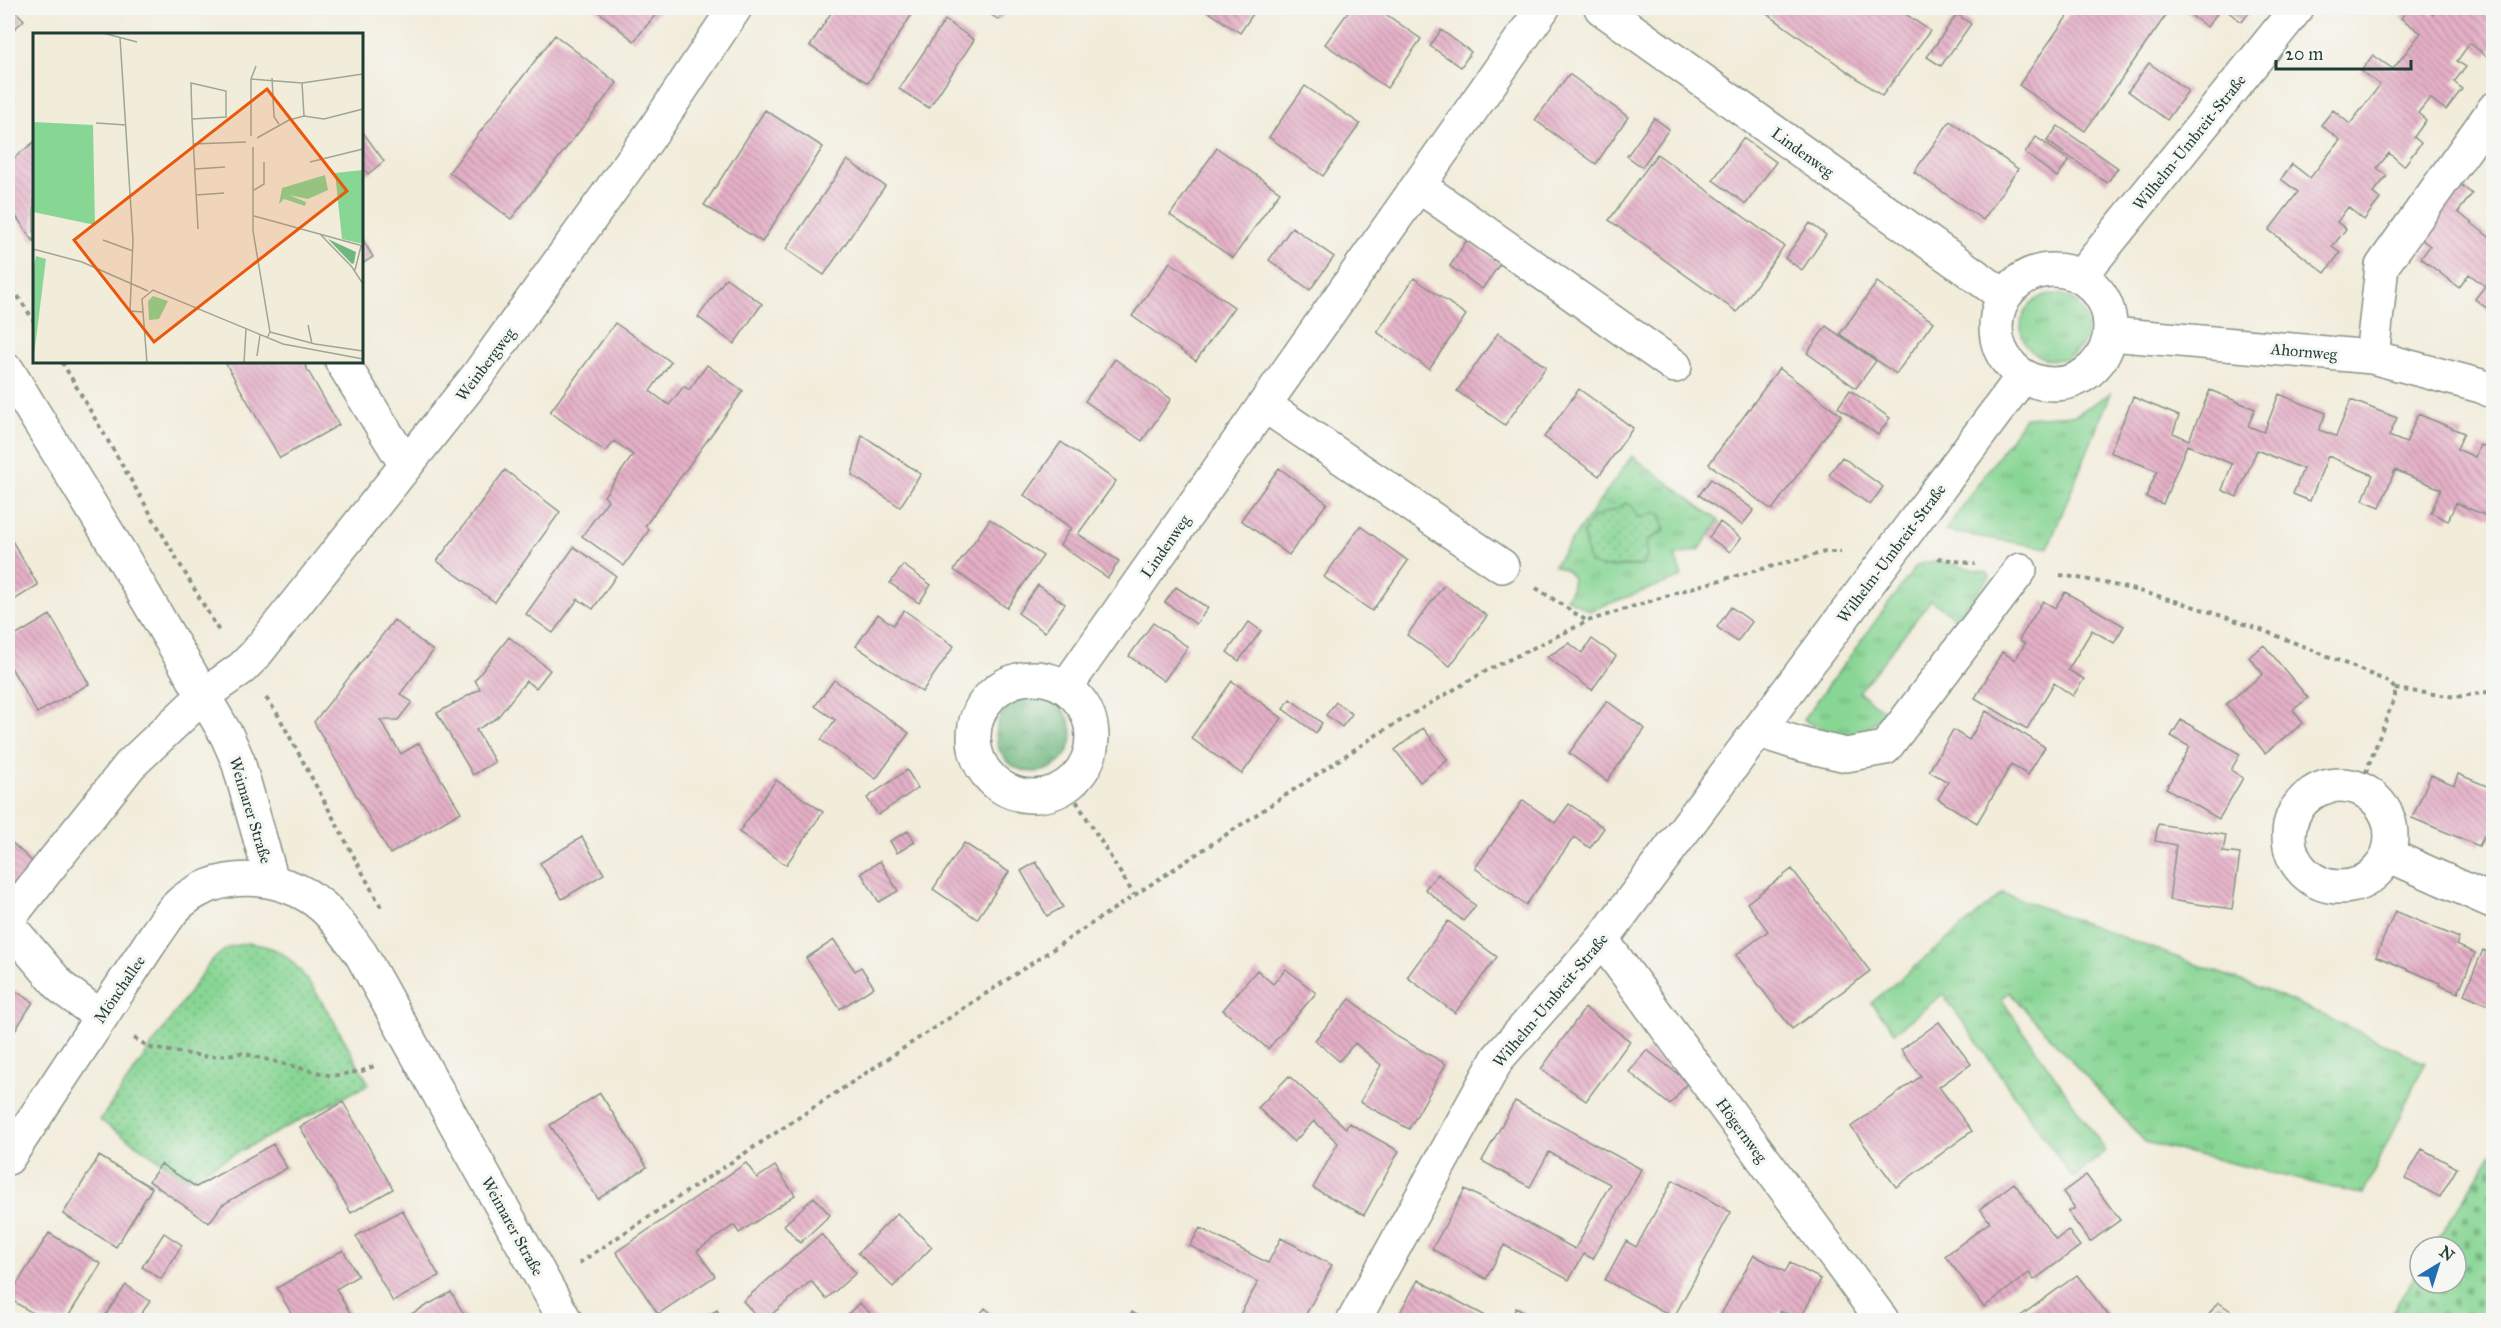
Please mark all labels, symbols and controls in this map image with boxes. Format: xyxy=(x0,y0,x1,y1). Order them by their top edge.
inset map xyxy=(33,33,363,363)
scale bar xyxy=(2276,33,2411,71)
text: 20 m xyxy=(2285,43,2323,65)
street label: Wilhelm-Umbreit-Straße xyxy=(2129,70,2250,214)
street label: Lindenweg xyxy=(1767,123,1838,183)
street label: Weinbergweg xyxy=(452,324,520,405)
street label: Ahornweg xyxy=(2269,339,2339,365)
street label: Wilhelm-Umbreit-Straße xyxy=(1833,480,1950,626)
street label: Lindenweg xyxy=(1137,511,1195,582)
street label: Weimarer Straße xyxy=(225,755,276,866)
street label: Wilhelm-Umbreit-Straße xyxy=(1489,929,1612,1071)
street label: Mönchallee xyxy=(90,952,149,1027)
street label: Högernweg xyxy=(1711,1094,1772,1167)
street label: Weimarer Straße xyxy=(477,1173,548,1279)
north arrow xyxy=(2408,1235,2468,1295)
text: N xyxy=(2436,1242,2458,1265)

